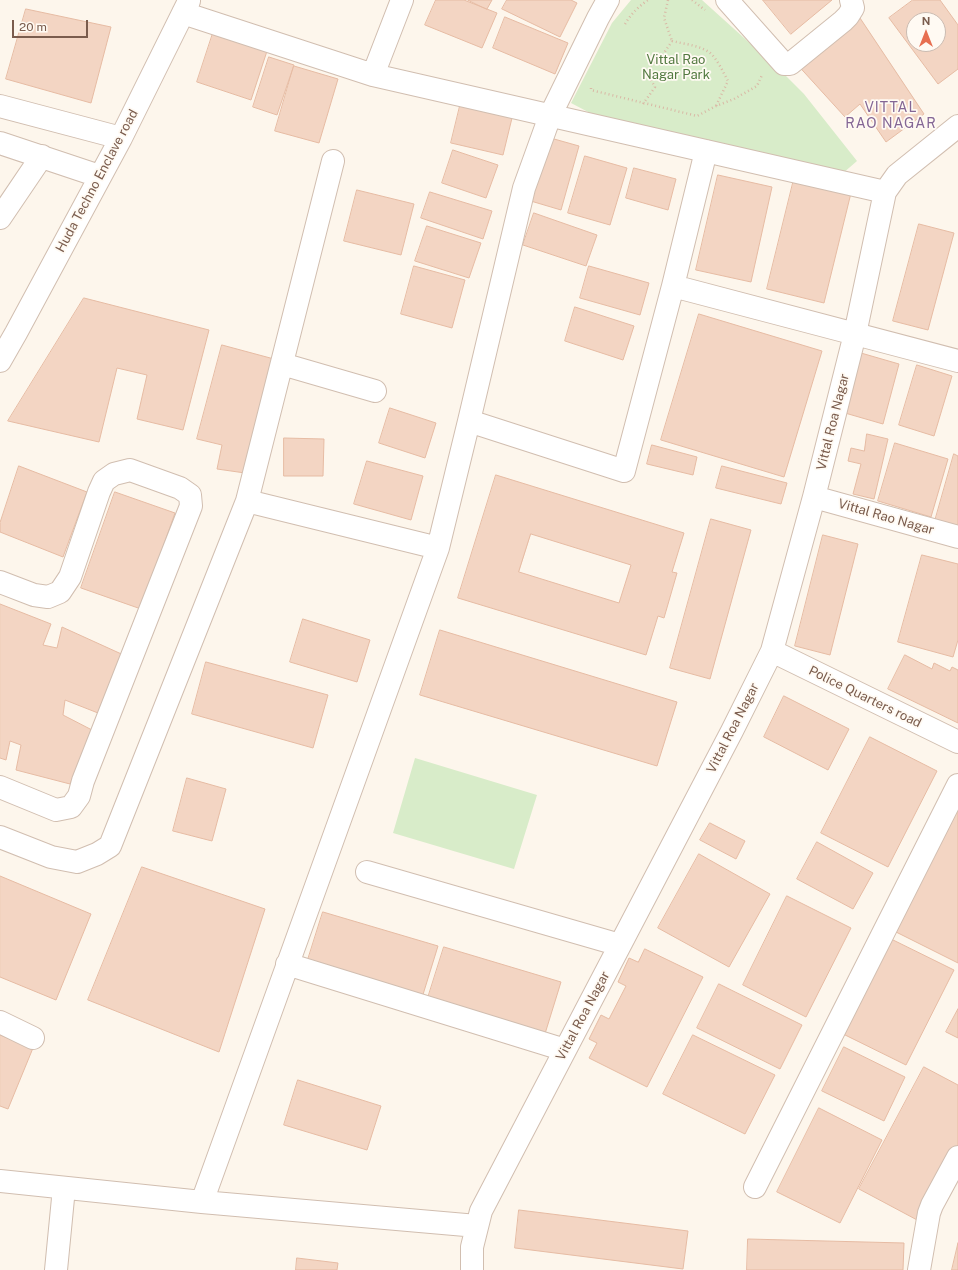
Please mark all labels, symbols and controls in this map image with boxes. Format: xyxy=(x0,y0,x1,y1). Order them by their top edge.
scale bar xyxy=(14,12,90,38)
north arrow xyxy=(906,12,946,52)
text: N xyxy=(922,15,930,27)
text: 20 m xyxy=(19,20,47,34)
park label: Vittal Rao Nagar Park xyxy=(642,52,710,83)
district label: VITTAL RAO NAGAR xyxy=(845,100,937,132)
street label: Huda Techno Enclave road xyxy=(53,107,141,255)
street label: Vittal Roa Nagar xyxy=(813,372,853,472)
street label: Vittal Rao Nagar xyxy=(836,496,936,538)
street label: Police Quarters road xyxy=(806,663,924,731)
street label: Vittal Roa Nagar xyxy=(704,680,762,776)
street label: Vittal Roa Nagar xyxy=(553,969,613,1063)

